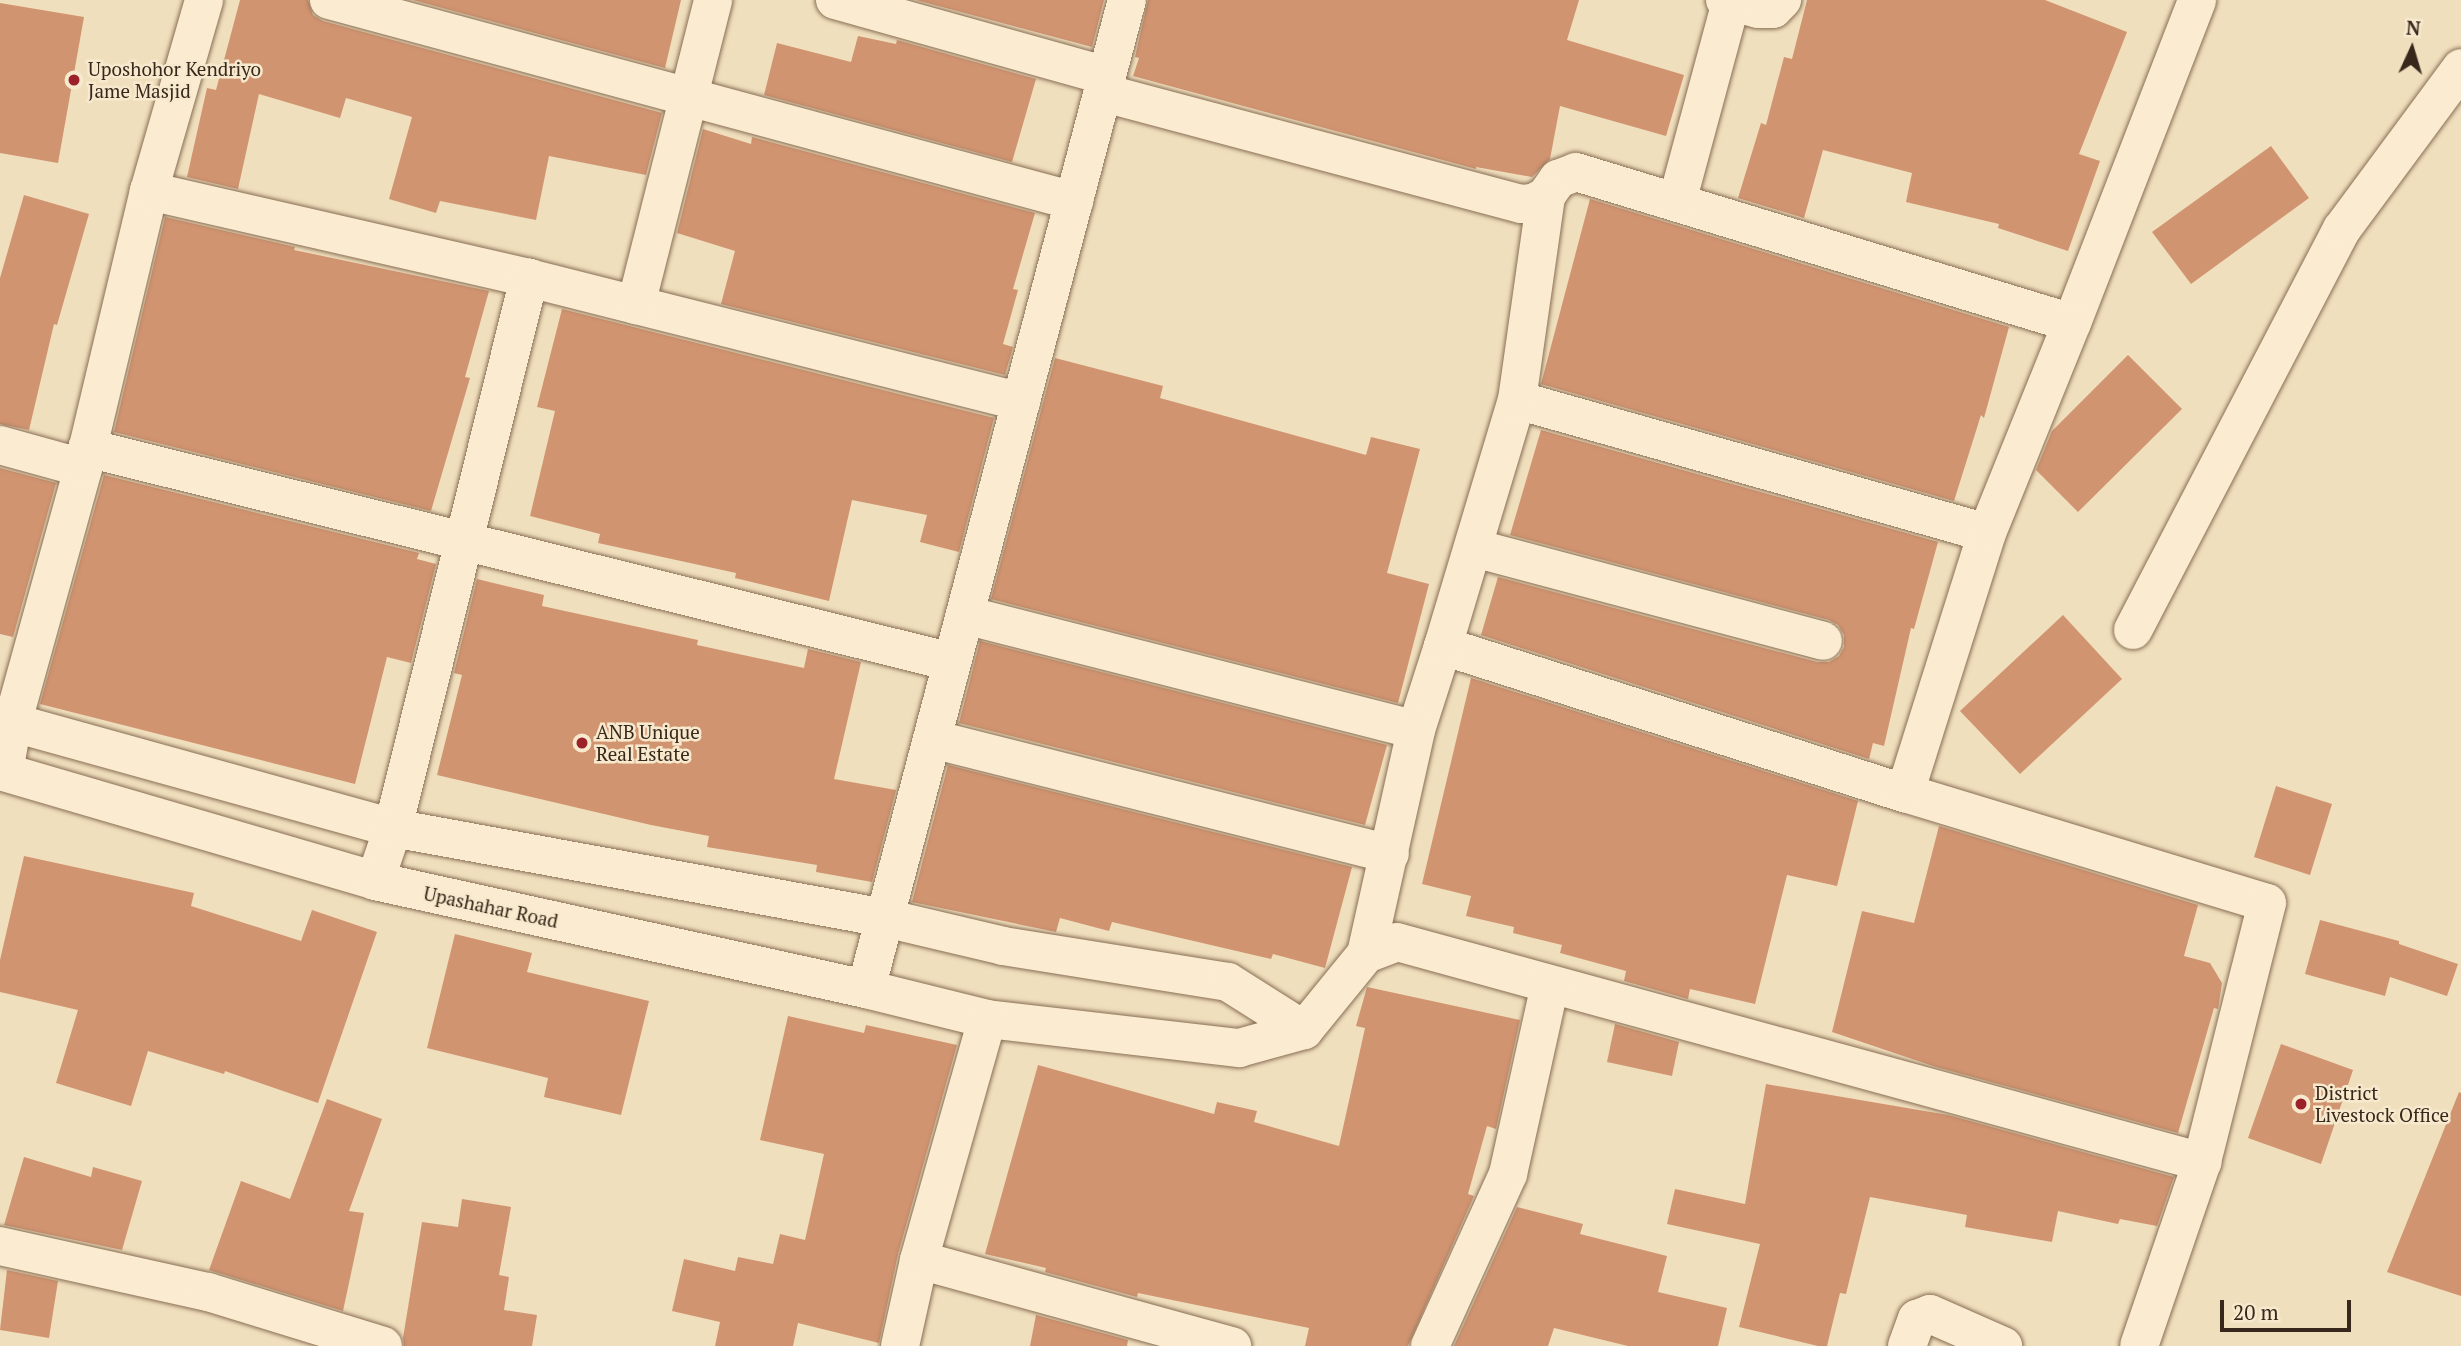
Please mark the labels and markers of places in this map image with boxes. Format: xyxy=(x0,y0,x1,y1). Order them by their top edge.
place label: Uposhohor Kendriyo Jame Masjid xyxy=(88,58,261,102)
marker: Uposhohor Kendriyo Jame Masjid xyxy=(66,72,82,88)
place label: ANB Unique Real Estate xyxy=(596,721,700,765)
marker: ANB Unique Real Estate xyxy=(574,735,590,751)
place label: District Livestock Office xyxy=(2315,1082,2449,1126)
marker: District Livestock Office xyxy=(2293,1096,2309,1112)

